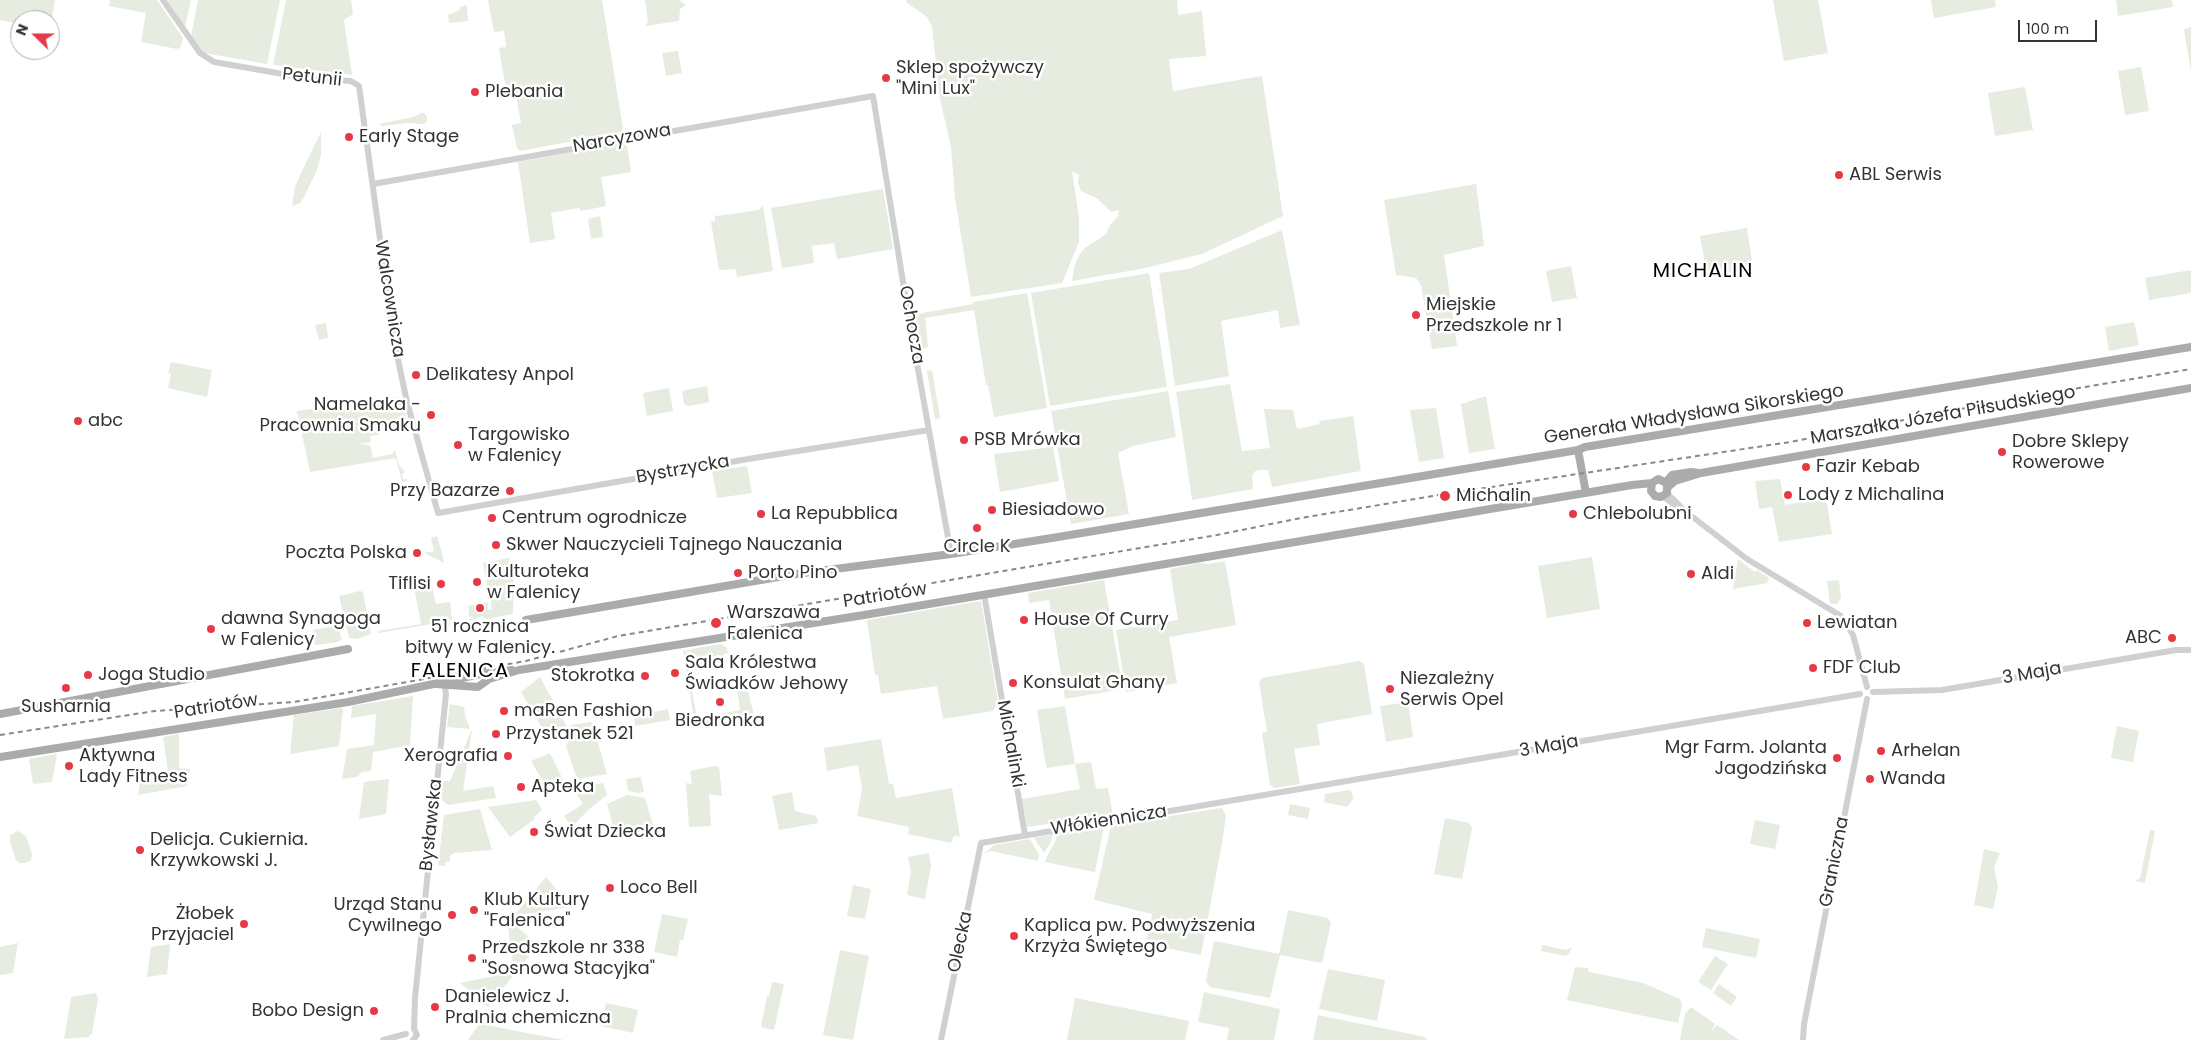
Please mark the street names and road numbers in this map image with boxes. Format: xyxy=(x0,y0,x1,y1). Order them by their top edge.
street label: Petunii xyxy=(281,64,343,92)
street label: Narcyzowa xyxy=(571,120,673,158)
street label: Walcownicza xyxy=(369,239,409,359)
street label: Ochocza xyxy=(893,284,929,366)
street label: Generała Władysława Sikorskiego xyxy=(1543,381,1845,449)
street label: Marszałka Józefa Piłsudskiego xyxy=(1809,382,2077,450)
street label: Bystrzycka xyxy=(635,451,731,489)
street label: Patriotów xyxy=(842,579,928,613)
street label: 3 Maja xyxy=(2001,658,2063,690)
street label: Patriotów xyxy=(173,690,259,724)
street label: Michalinki xyxy=(992,698,1028,790)
street label: 3 Maja xyxy=(1518,731,1580,763)
street label: Bysławska xyxy=(416,778,448,872)
street label: Włókiennicza xyxy=(1049,801,1169,841)
street label: Graniczna xyxy=(1816,815,1854,909)
street label: Olecka xyxy=(944,909,978,975)

